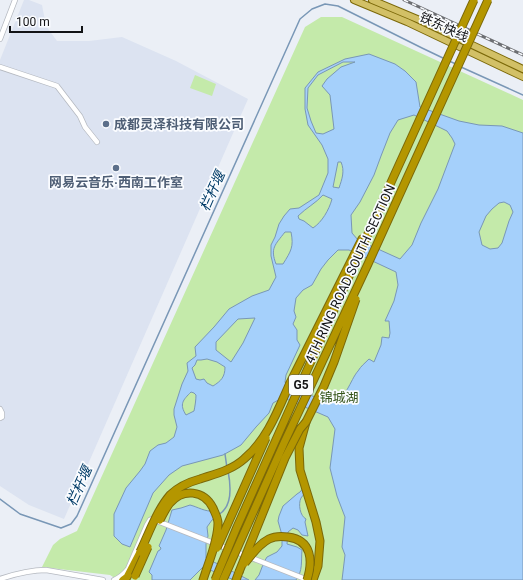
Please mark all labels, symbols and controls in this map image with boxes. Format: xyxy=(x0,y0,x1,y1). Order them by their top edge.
scale bar xyxy=(10,8,82,34)
street label: 铁东快线 xyxy=(417,9,471,45)
text: 100 m xyxy=(16,15,50,29)
place label: 成都灵泽科技有限公司 xyxy=(114,117,244,132)
marker: 成都灵泽科技有限公司 xyxy=(101,119,111,129)
marker: 网易云音乐·西南工作室 xyxy=(111,163,121,173)
water label: 栏杆堰 xyxy=(196,167,229,213)
place label: 网易云音乐·西南工作室 xyxy=(49,175,183,190)
street label: 4TH RING ROAD SOUTH SECTION xyxy=(302,182,398,366)
road number: G5 xyxy=(289,375,313,395)
park label: 锦城湖 xyxy=(319,390,359,405)
water label: 栏杆堰 xyxy=(63,462,96,508)

